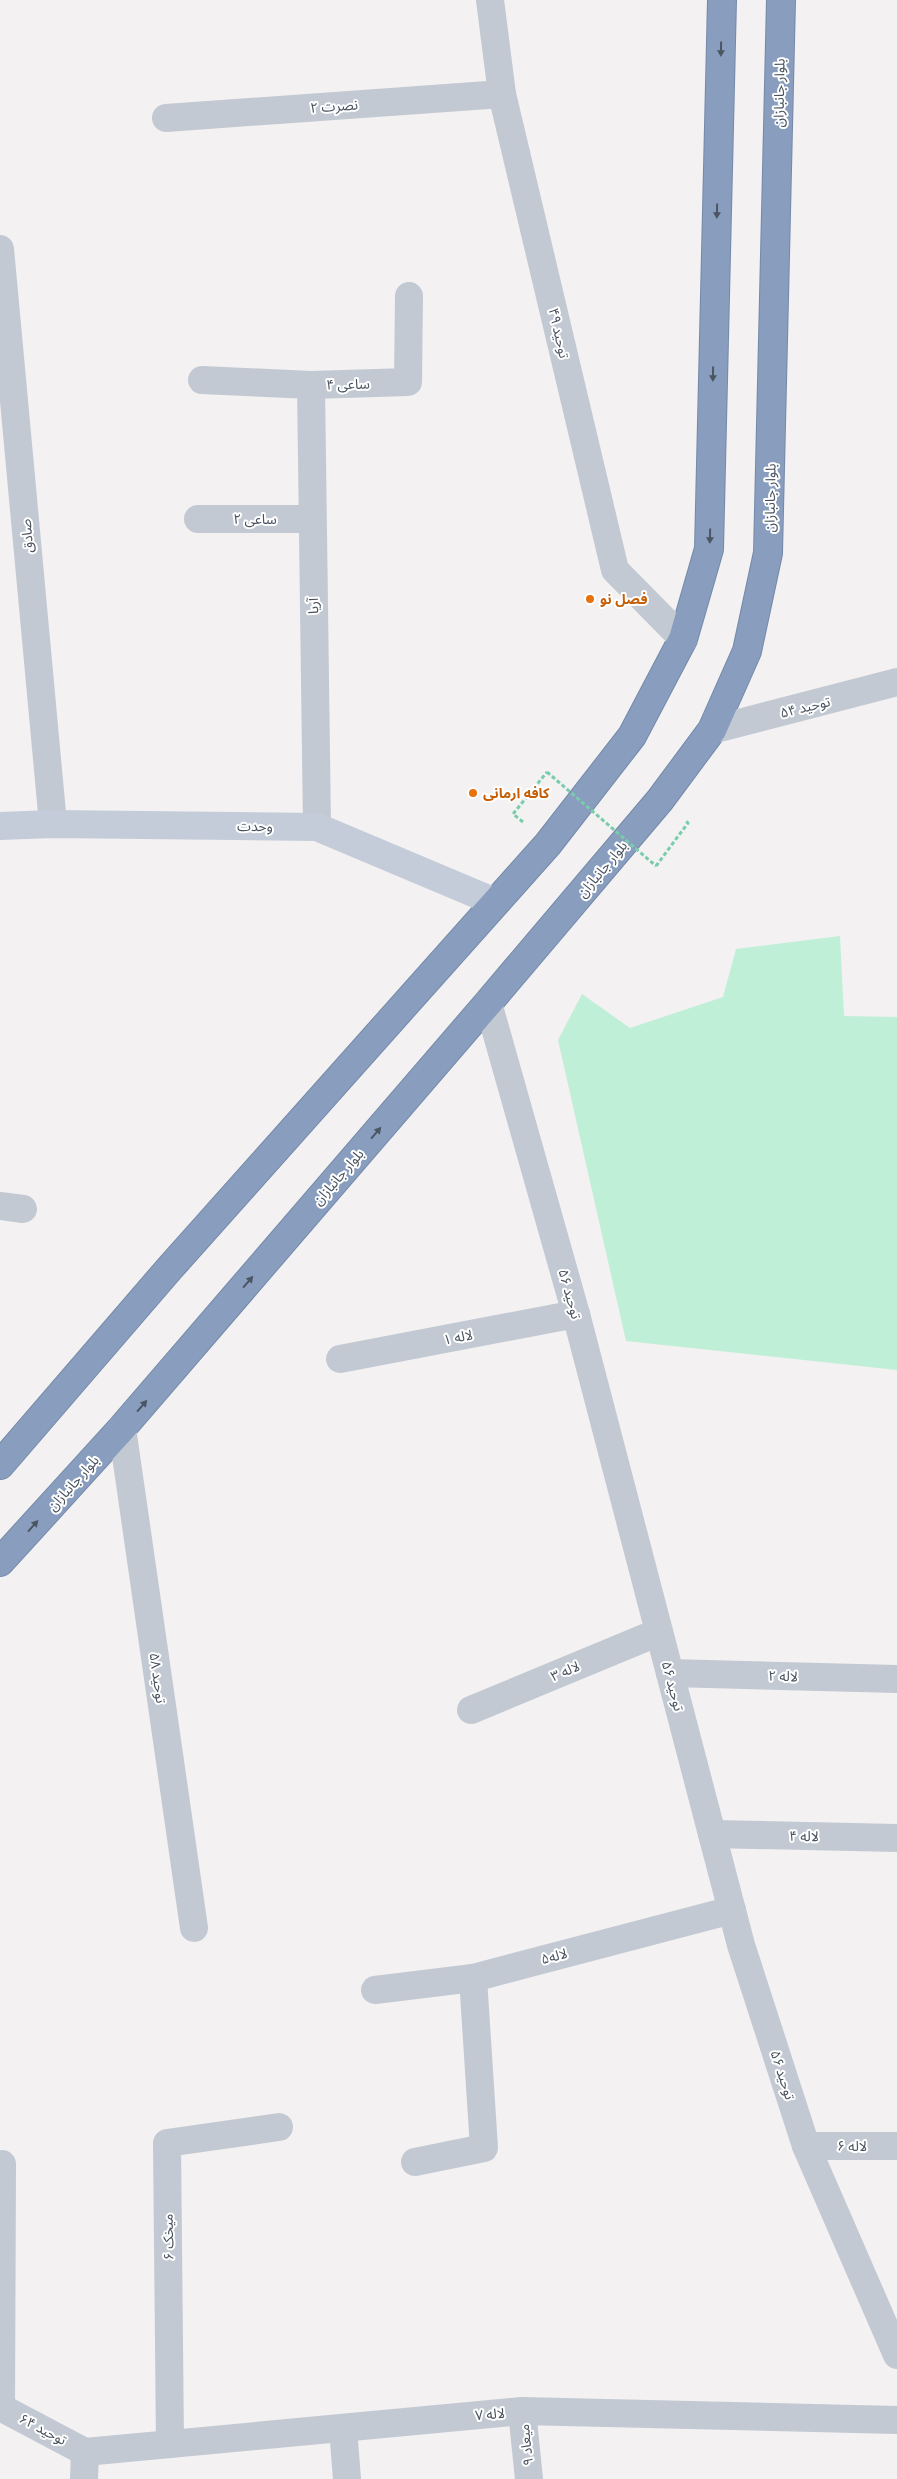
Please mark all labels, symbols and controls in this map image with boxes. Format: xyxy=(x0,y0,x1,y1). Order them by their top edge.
one-way arrow xyxy=(716,41,724,57)
street label: بلوار جانبازان xyxy=(771,58,790,128)
street label: نصرت ۲ xyxy=(310,97,359,118)
one-way arrow xyxy=(713,203,721,219)
street label: توحید ۴۹ xyxy=(544,307,572,360)
one-way arrow xyxy=(709,366,717,382)
street label: ساعی ۴ xyxy=(326,377,370,394)
street label: بلوار جانبازان xyxy=(762,463,781,533)
street label: ساعی ۲ xyxy=(233,512,277,529)
street label: صادق xyxy=(19,518,38,554)
one-way arrow xyxy=(705,528,713,544)
place label: فصل نو xyxy=(600,591,647,609)
marker: فصل نو xyxy=(584,593,596,605)
street label: آریا xyxy=(306,597,323,614)
street label: توحید ۵۴ xyxy=(779,694,832,723)
place label: کافه ارمانی xyxy=(483,785,550,803)
marker: کافه ارمانی xyxy=(467,787,479,799)
street label: وحدت xyxy=(237,819,273,836)
street label: بلوار جانبازان xyxy=(574,838,632,902)
one-way arrow xyxy=(371,1126,382,1139)
street label: بلوار جانبازان xyxy=(310,1146,368,1210)
street label: توحید ۵۶ xyxy=(553,1268,584,1321)
one-way arrow xyxy=(242,1276,253,1289)
street label: لاله ۱ xyxy=(442,1327,475,1350)
one-way arrow xyxy=(136,1399,147,1412)
street label: بلوار جانبازان xyxy=(45,1453,104,1515)
one-way arrow xyxy=(27,1521,39,1533)
street label: توحید ۵۸ xyxy=(145,1652,168,1705)
street label: لاله ۳ xyxy=(549,1659,583,1686)
street label: توحید ۵۶ xyxy=(657,1660,686,1713)
street label: لاله ۲ xyxy=(768,1668,798,1687)
street label: لاله ۴ xyxy=(789,1829,819,1846)
street label: لاله۵ xyxy=(539,1946,569,1969)
street label: توحید ۵۶ xyxy=(766,2049,798,2102)
street label: لاله ۶ xyxy=(837,2139,867,2156)
street label: میخک ۶ xyxy=(161,2214,178,2260)
street label: لاله ۷ xyxy=(474,2406,506,2425)
street label: توحید ۶۴ xyxy=(16,2411,69,2450)
street label: میعاد ۹ xyxy=(517,2423,538,2467)

